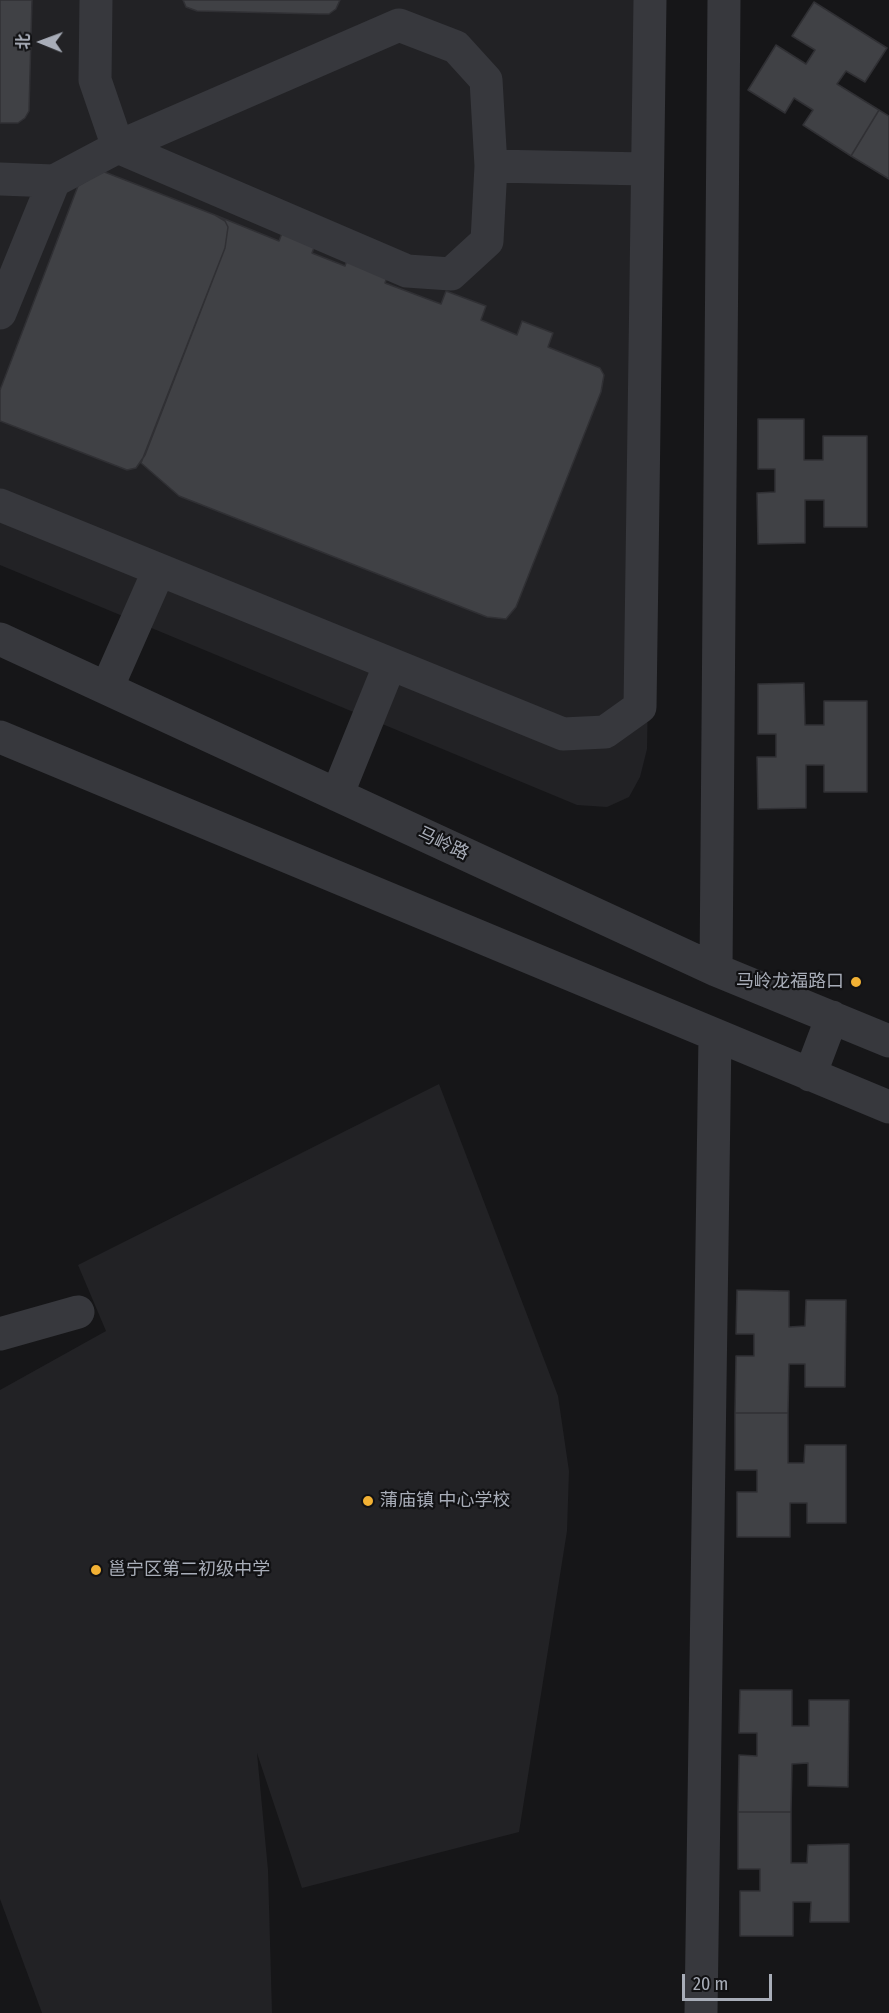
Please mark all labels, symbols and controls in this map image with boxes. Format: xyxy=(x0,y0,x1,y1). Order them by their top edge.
north arrow xyxy=(12,12,72,72)
text: 北 xyxy=(14,34,33,50)
street label: 马岭路 xyxy=(414,823,472,865)
place label: 马岭龙福路口 xyxy=(736,971,844,993)
marker: 马岭龙福路口 xyxy=(849,975,863,989)
place label: 蒲庙镇 中心学校 xyxy=(380,1490,510,1512)
marker: 蒲庙镇 中心学校 xyxy=(361,1494,375,1508)
place label: 邕宁区第二初级中学 xyxy=(108,1559,270,1581)
marker: 邕宁区第二初级中学 xyxy=(89,1563,103,1577)
scale bar xyxy=(685,1962,775,2000)
text: 20 m xyxy=(693,1973,728,1995)

